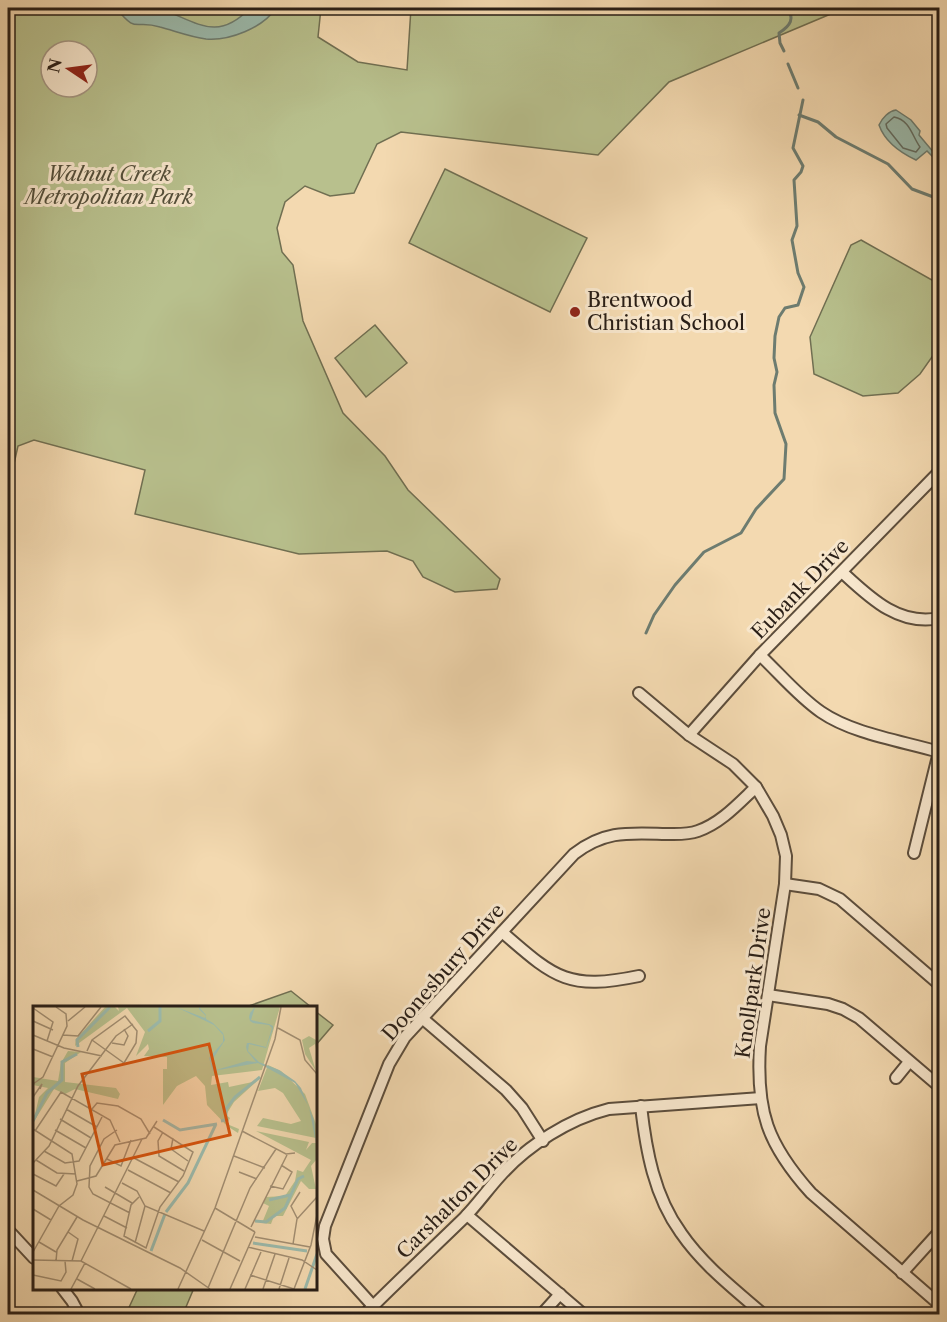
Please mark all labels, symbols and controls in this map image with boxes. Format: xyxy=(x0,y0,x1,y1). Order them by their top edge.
north arrow xyxy=(39,39,99,99)
text: N xyxy=(43,57,66,75)
park label: Walnut Creek Metropolitan Park xyxy=(23,162,194,209)
place label: Brentwood Christian School xyxy=(587,288,745,335)
marker: Brentwood Christian School xyxy=(568,305,582,319)
street label: Eubank Drive xyxy=(746,534,854,644)
street label: Doonesbury Drive xyxy=(377,899,509,1045)
street label: Knollpark Drive xyxy=(731,906,775,1060)
inset map xyxy=(33,1006,316,1289)
street label: Carshalton Drive xyxy=(391,1132,523,1264)

